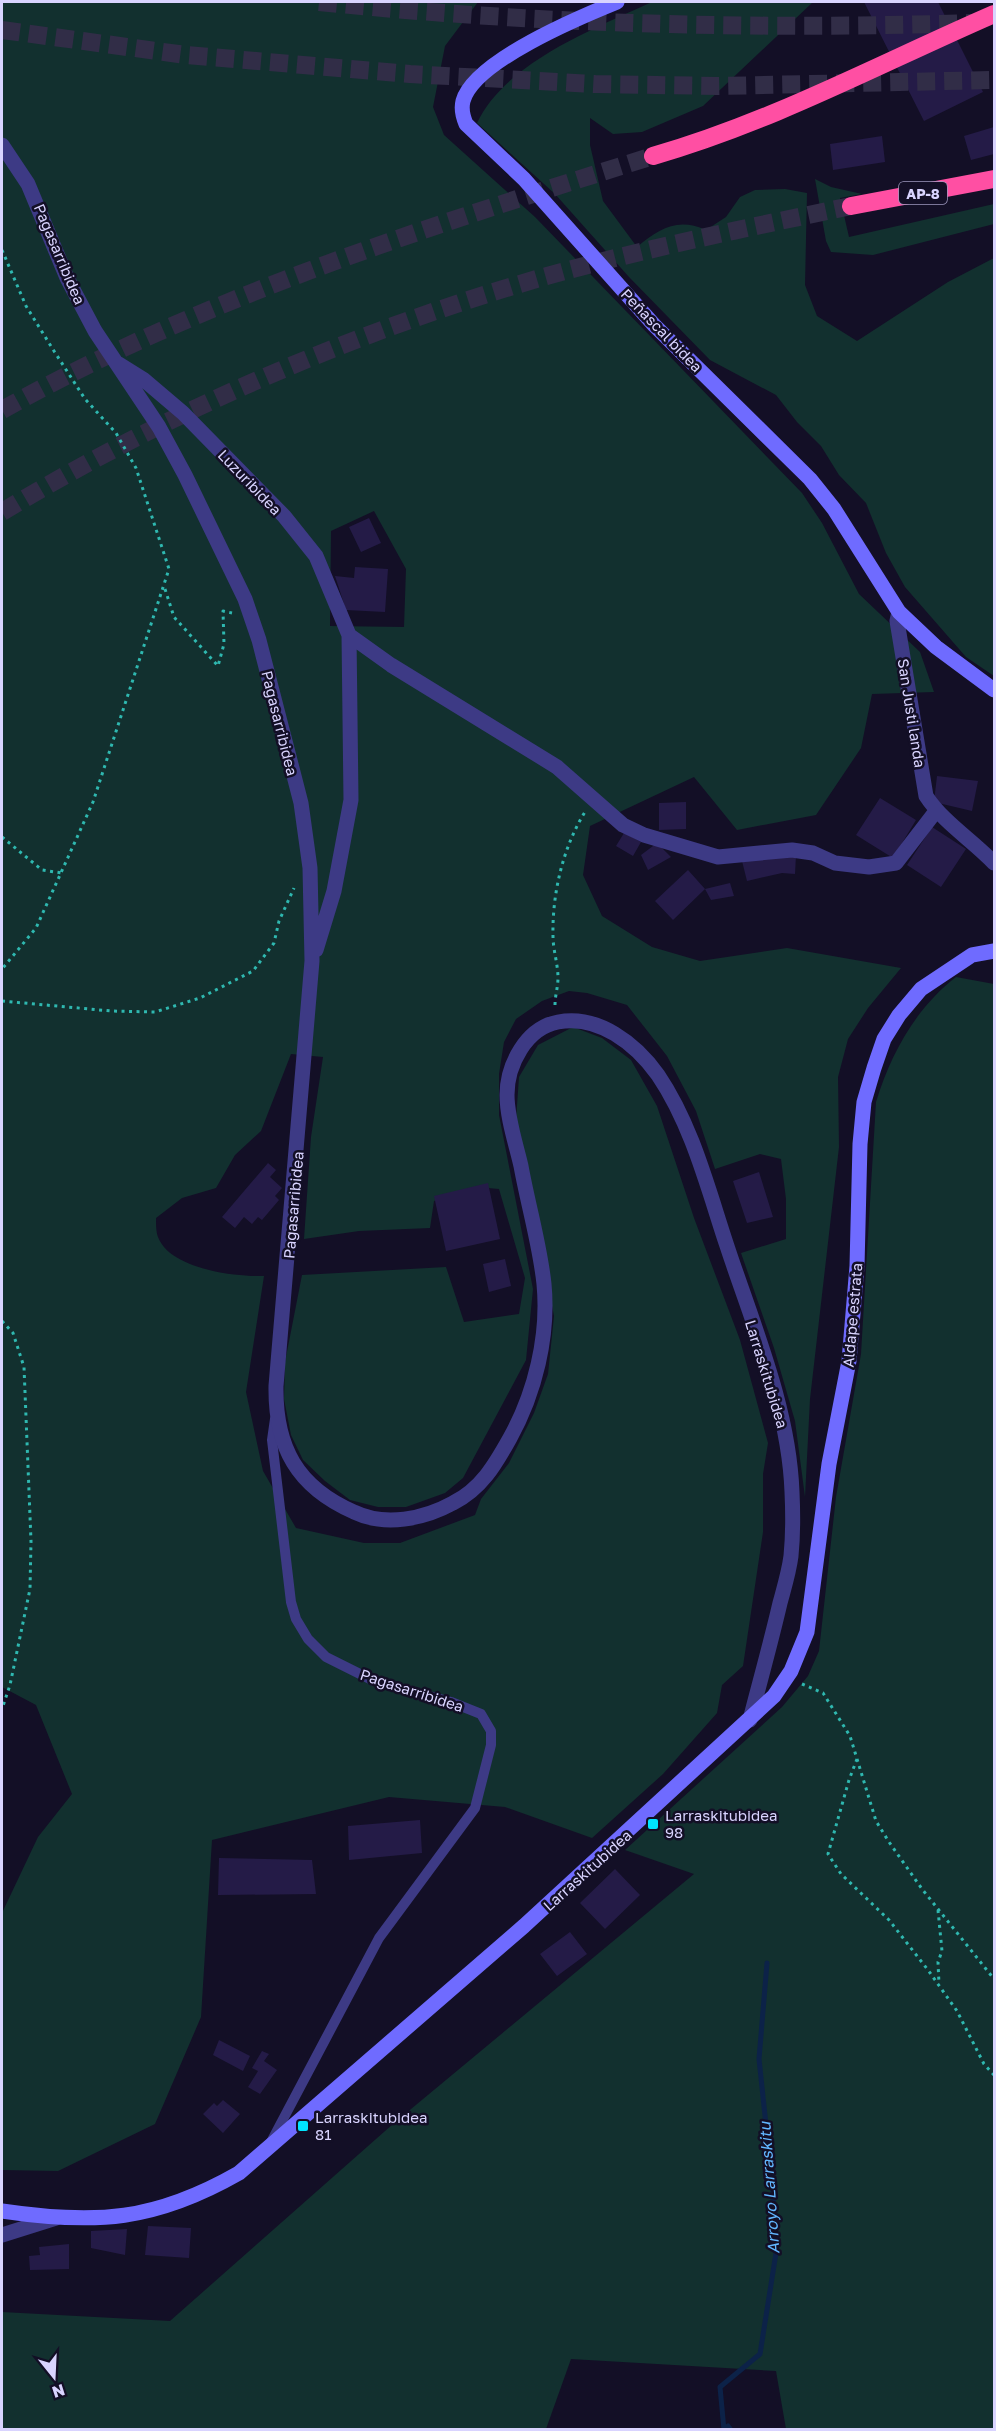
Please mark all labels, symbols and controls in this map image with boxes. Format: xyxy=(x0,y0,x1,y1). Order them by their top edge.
road number: AP-8 xyxy=(899,182,947,204)
street label: Pagasarribidea xyxy=(31,201,89,307)
street label: Peñascal bidea xyxy=(618,285,706,375)
street label: Luzuribidea xyxy=(214,446,286,518)
street label: San Justi landa xyxy=(894,657,930,769)
street label: Pagasarribidea xyxy=(258,669,302,777)
street label: Pagasarribidea xyxy=(279,1151,307,1259)
street label: Aldape estrata xyxy=(838,1262,866,1368)
street label: Larraskitubidea xyxy=(742,1318,792,1430)
street label: Pagasarribidea xyxy=(358,1665,466,1715)
place label: Larraskitubidea 98 xyxy=(665,1806,777,1841)
marker: Larraskitubidea 98 xyxy=(646,1817,660,1831)
street label: Larraskitubidea xyxy=(539,1826,635,1914)
place label: Larraskitubidea 81 xyxy=(315,2108,427,2143)
marker: Larraskitubidea 81 xyxy=(296,2119,310,2133)
water label: Arroyo Larraskitu xyxy=(754,2120,784,2255)
north arrow xyxy=(24,2347,84,2407)
text: N xyxy=(50,2380,68,2403)

